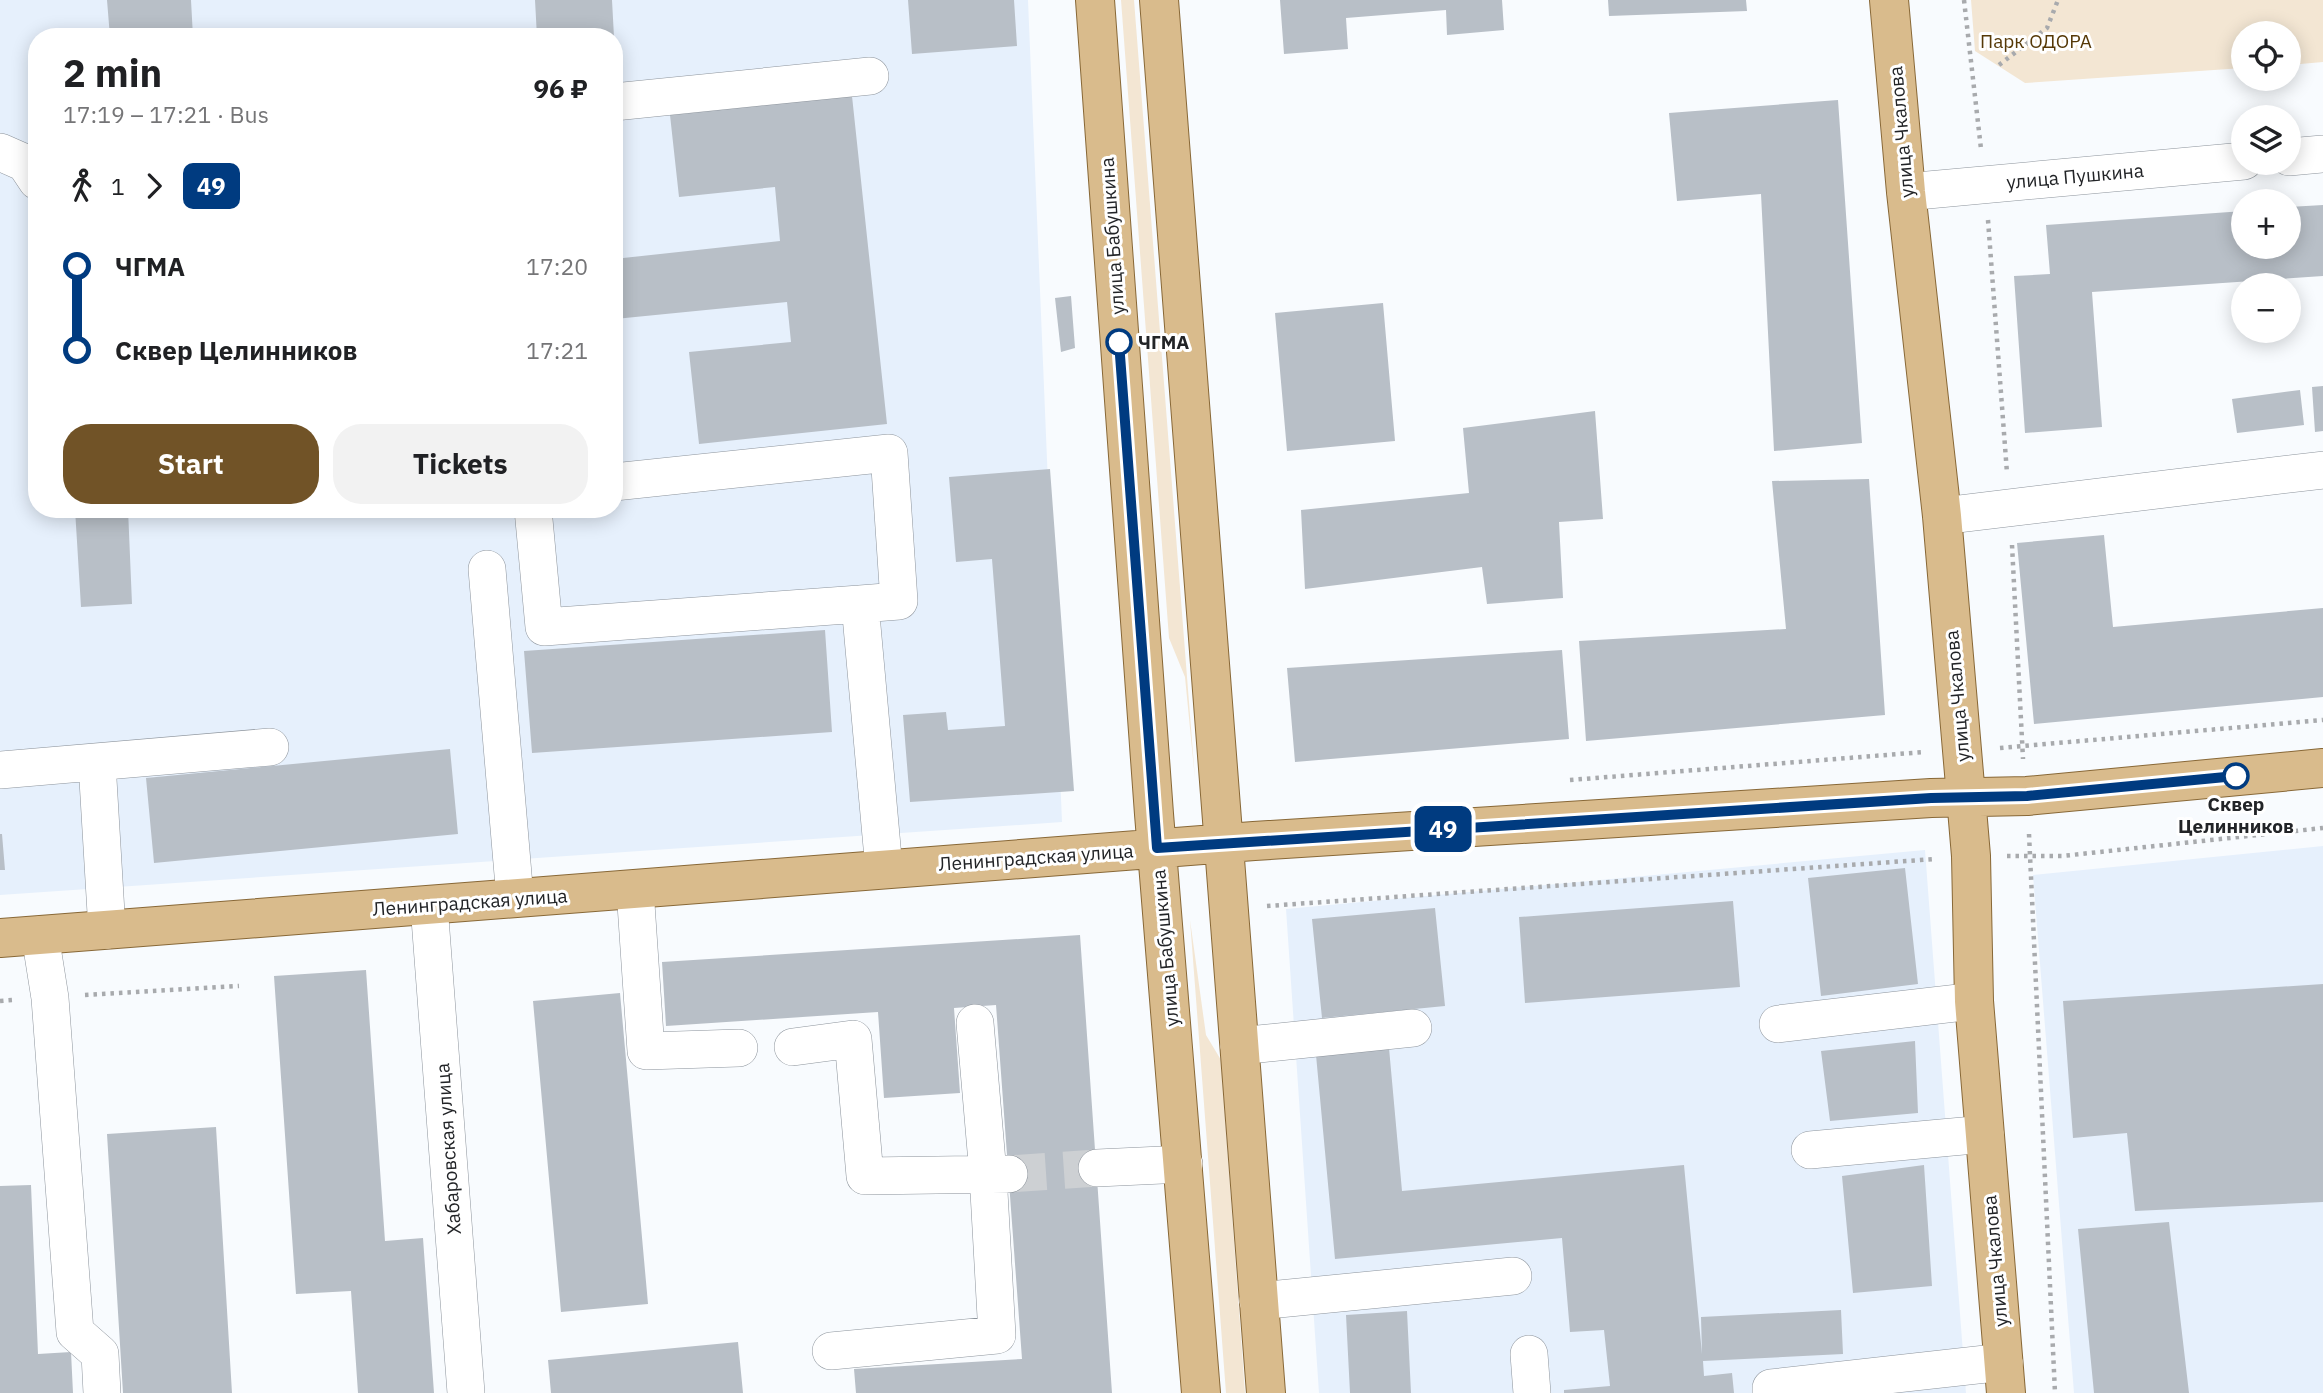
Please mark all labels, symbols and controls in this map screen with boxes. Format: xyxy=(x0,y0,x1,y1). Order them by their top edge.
map controls xyxy=(2231,21,2301,343)
button: locate xyxy=(2231,21,2301,91)
park label: Парк ОДОРА xyxy=(1980,29,2092,53)
text: 2 min xyxy=(63,48,162,97)
street label: улица Чкалова xyxy=(1883,65,1919,199)
text: 96 ₽ xyxy=(533,71,588,105)
text: 17:19 – 17:21 · Bus xyxy=(63,99,269,129)
button: layers xyxy=(2231,105,2301,175)
street label: улица Бабушкина xyxy=(1095,157,1129,315)
street label: улица Пушкина xyxy=(2005,158,2145,194)
icon: walk xyxy=(63,167,101,205)
icon: forward xyxy=(135,167,173,205)
text: 49 xyxy=(197,170,226,202)
text: 1 xyxy=(111,171,125,201)
button: + xyxy=(2231,189,2301,259)
text: ЧГМА xyxy=(115,249,185,283)
text: 17:20 xyxy=(526,251,588,281)
button: − xyxy=(2231,273,2301,343)
marker: ЧГМА xyxy=(1106,329,1132,355)
place label: ЧГМА xyxy=(1138,330,1189,354)
text: Сквер Целинников xyxy=(115,333,357,367)
text: 17:21 xyxy=(526,335,588,365)
button: Start xyxy=(63,424,319,504)
button: Tickets xyxy=(333,424,588,504)
street label: улица Чкалова xyxy=(1939,629,1975,763)
marker: Сквер Целинников xyxy=(2223,763,2249,789)
place label: Сквер Целинников xyxy=(2178,792,2294,838)
line badge: 49 xyxy=(1412,806,1474,852)
text: 49 xyxy=(1429,813,1457,845)
street label: Ленинградская улица xyxy=(938,838,1134,876)
street label: улица Бабушкина xyxy=(1146,868,1184,1028)
street label: Ленинградская улица xyxy=(372,883,568,921)
street label: Хабаровская улица xyxy=(430,1062,466,1236)
street label: улица Чкалова xyxy=(1977,1194,2013,1328)

